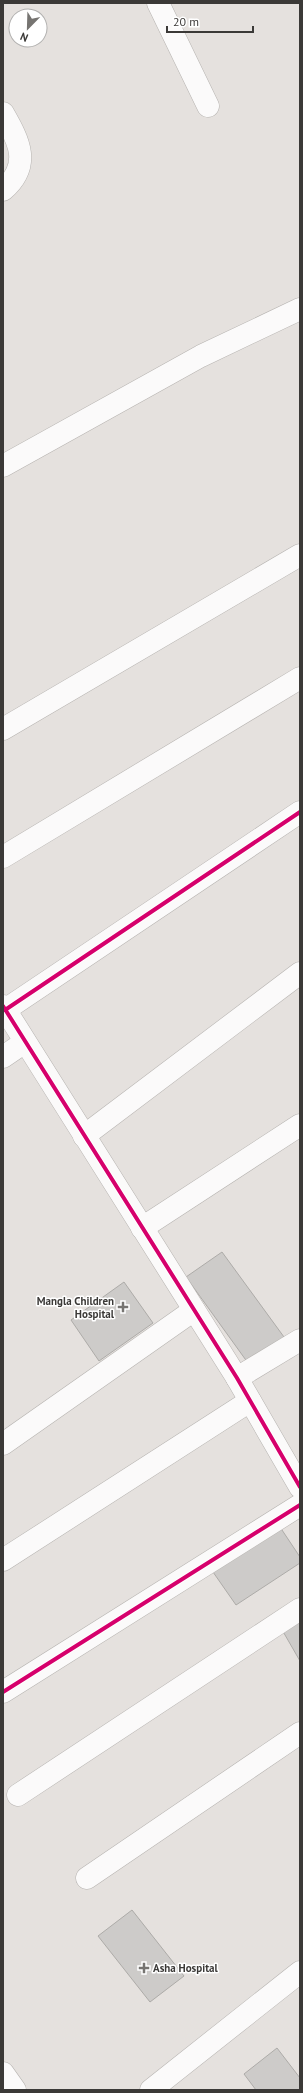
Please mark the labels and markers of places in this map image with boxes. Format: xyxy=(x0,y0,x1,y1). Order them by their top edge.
place label: Mangla Children Hospital xyxy=(37,1294,115,1321)
marker: Mangla Children Hospital xyxy=(117,1301,129,1313)
place label: Asha Hospital xyxy=(153,1961,218,1975)
marker: Asha Hospital xyxy=(138,1962,150,1974)

